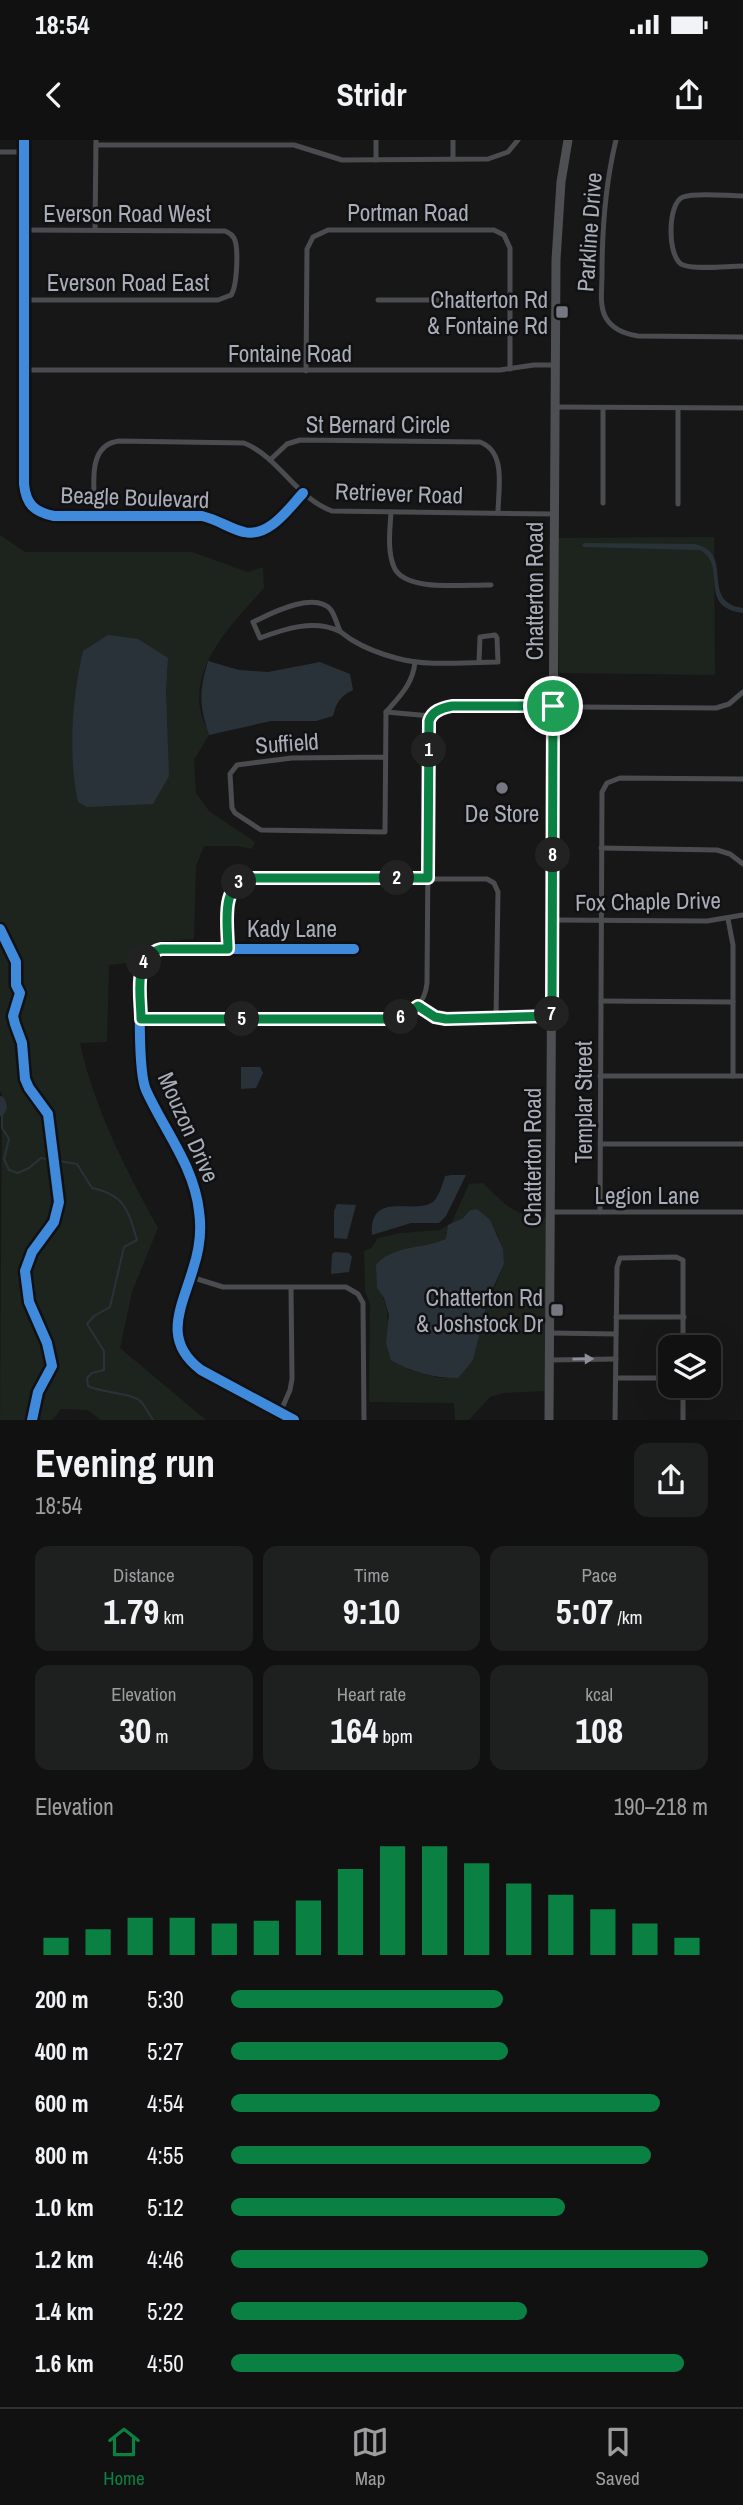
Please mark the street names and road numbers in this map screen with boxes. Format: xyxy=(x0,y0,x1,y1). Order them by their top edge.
street label: Parkline Drive xyxy=(569,171,609,293)
street label: Portman Road xyxy=(347,197,469,228)
street label: Everson Road West xyxy=(43,198,211,229)
street label: Everson Road East xyxy=(47,267,209,298)
street label: Fontaine Road xyxy=(228,338,352,369)
street label: St Bernard Circle xyxy=(306,409,450,440)
street label: Retriever Road xyxy=(335,475,463,511)
street label: Beagle Boulevard xyxy=(60,479,210,515)
street label: Chatterton Road xyxy=(519,522,550,660)
street label: Suffield xyxy=(254,725,320,761)
street label: Fox Chaple Drive xyxy=(575,884,721,918)
street label: Kady Lane xyxy=(247,913,337,944)
street label: Templar Street xyxy=(568,1041,599,1163)
street label: Mouzon Drive xyxy=(151,1067,227,1187)
street label: Chatterton Road xyxy=(517,1088,548,1226)
street label: Legion Lane xyxy=(595,1180,699,1211)

